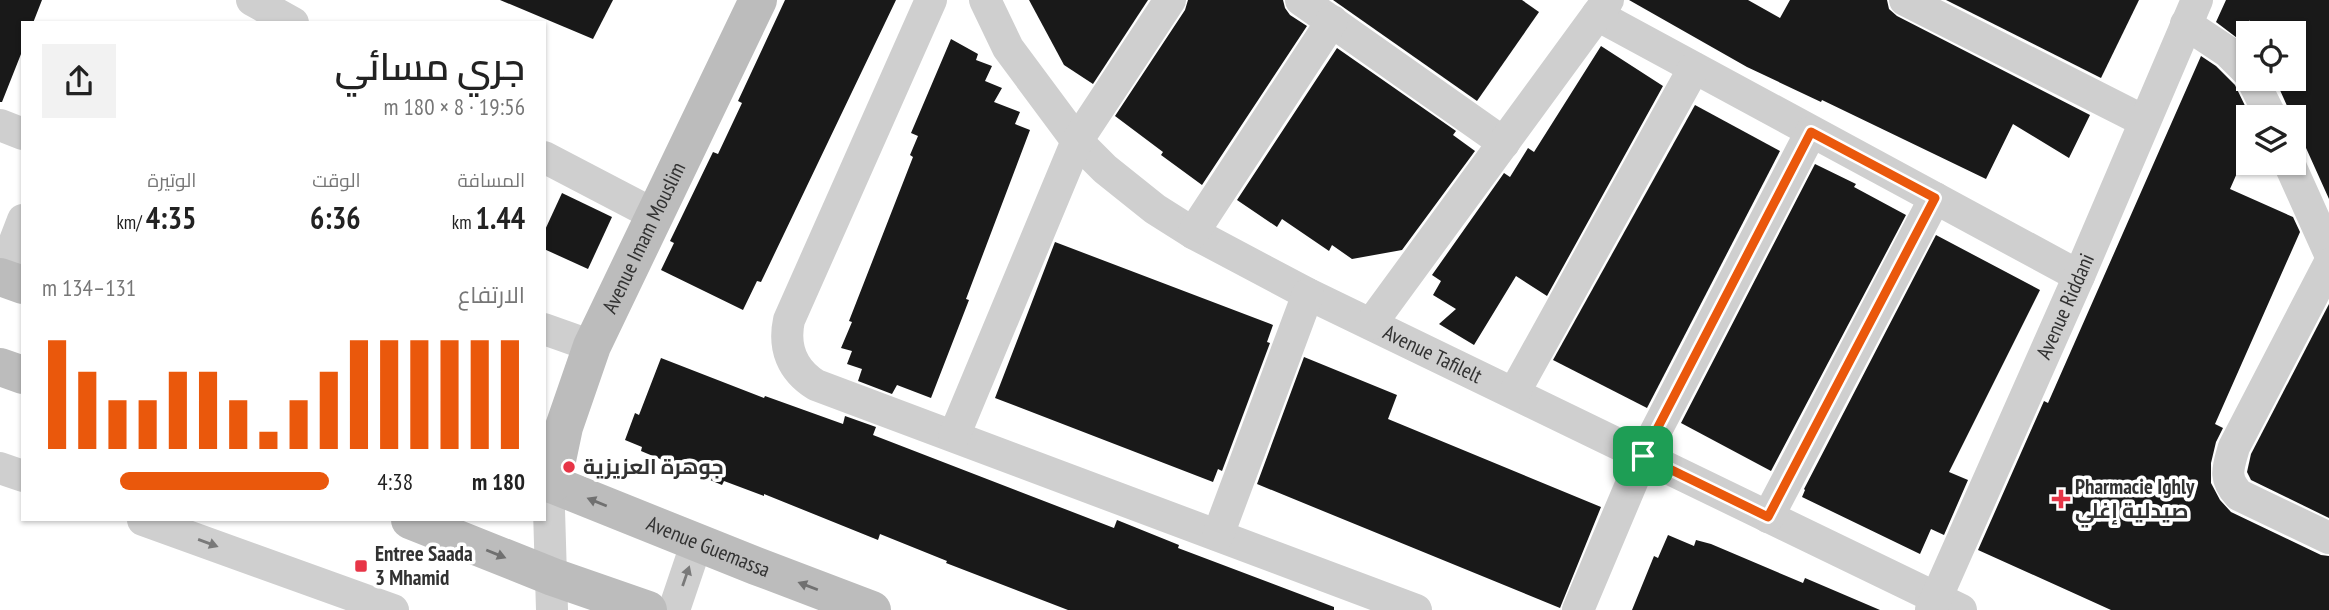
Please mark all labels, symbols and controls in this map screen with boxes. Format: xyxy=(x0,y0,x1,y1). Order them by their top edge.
map controls xyxy=(2236,21,2306,175)
button: locate xyxy=(2236,21,2306,91)
text: جري مسائي xyxy=(335,41,525,90)
button: share xyxy=(42,44,116,118)
text: 19:56 · 8 × 180 m xyxy=(384,92,525,121)
button: layers xyxy=(2236,105,2306,175)
street label: Avenue Imam Mouslim xyxy=(596,158,691,318)
text: الوتيرة xyxy=(148,168,196,192)
text: الوقت xyxy=(312,168,361,192)
text: المسافة xyxy=(457,168,525,192)
text: 4:35 xyxy=(146,198,196,237)
text: 6:36 xyxy=(310,198,361,237)
text: 1.44 xyxy=(476,198,525,237)
text: /km xyxy=(116,210,146,234)
text: km xyxy=(452,210,476,234)
street label: Avenue Riddani xyxy=(2030,249,2100,363)
text: 131–134 m xyxy=(42,273,136,302)
text: الارتفاع xyxy=(458,280,525,309)
street label: Avenue Tafilelt xyxy=(1379,318,1487,389)
pin xyxy=(1613,426,1673,486)
icon: arrive xyxy=(1624,437,1662,475)
place label: جوهرة العزيزية xyxy=(583,453,724,480)
marker: جوهرة العزيزية xyxy=(561,459,577,475)
text: 4:38 xyxy=(377,467,413,496)
text: 180 m xyxy=(472,467,525,496)
place label: Pharmacie Ighly صيدلية إغلي xyxy=(2075,473,2195,528)
marker: Pharmacie Ighly صيدلية إغلي xyxy=(2053,491,2069,507)
one-way arrow xyxy=(586,497,607,508)
street label: Avenue Guemassa xyxy=(643,510,774,583)
one-way arrow xyxy=(197,538,218,549)
place label: Entree Saada 3 Mhamid xyxy=(375,540,473,591)
one-way arrow xyxy=(485,549,506,560)
marker: Entree Saada 3 Mhamid xyxy=(353,558,369,574)
one-way arrow xyxy=(681,565,692,586)
one-way arrow xyxy=(798,580,819,591)

